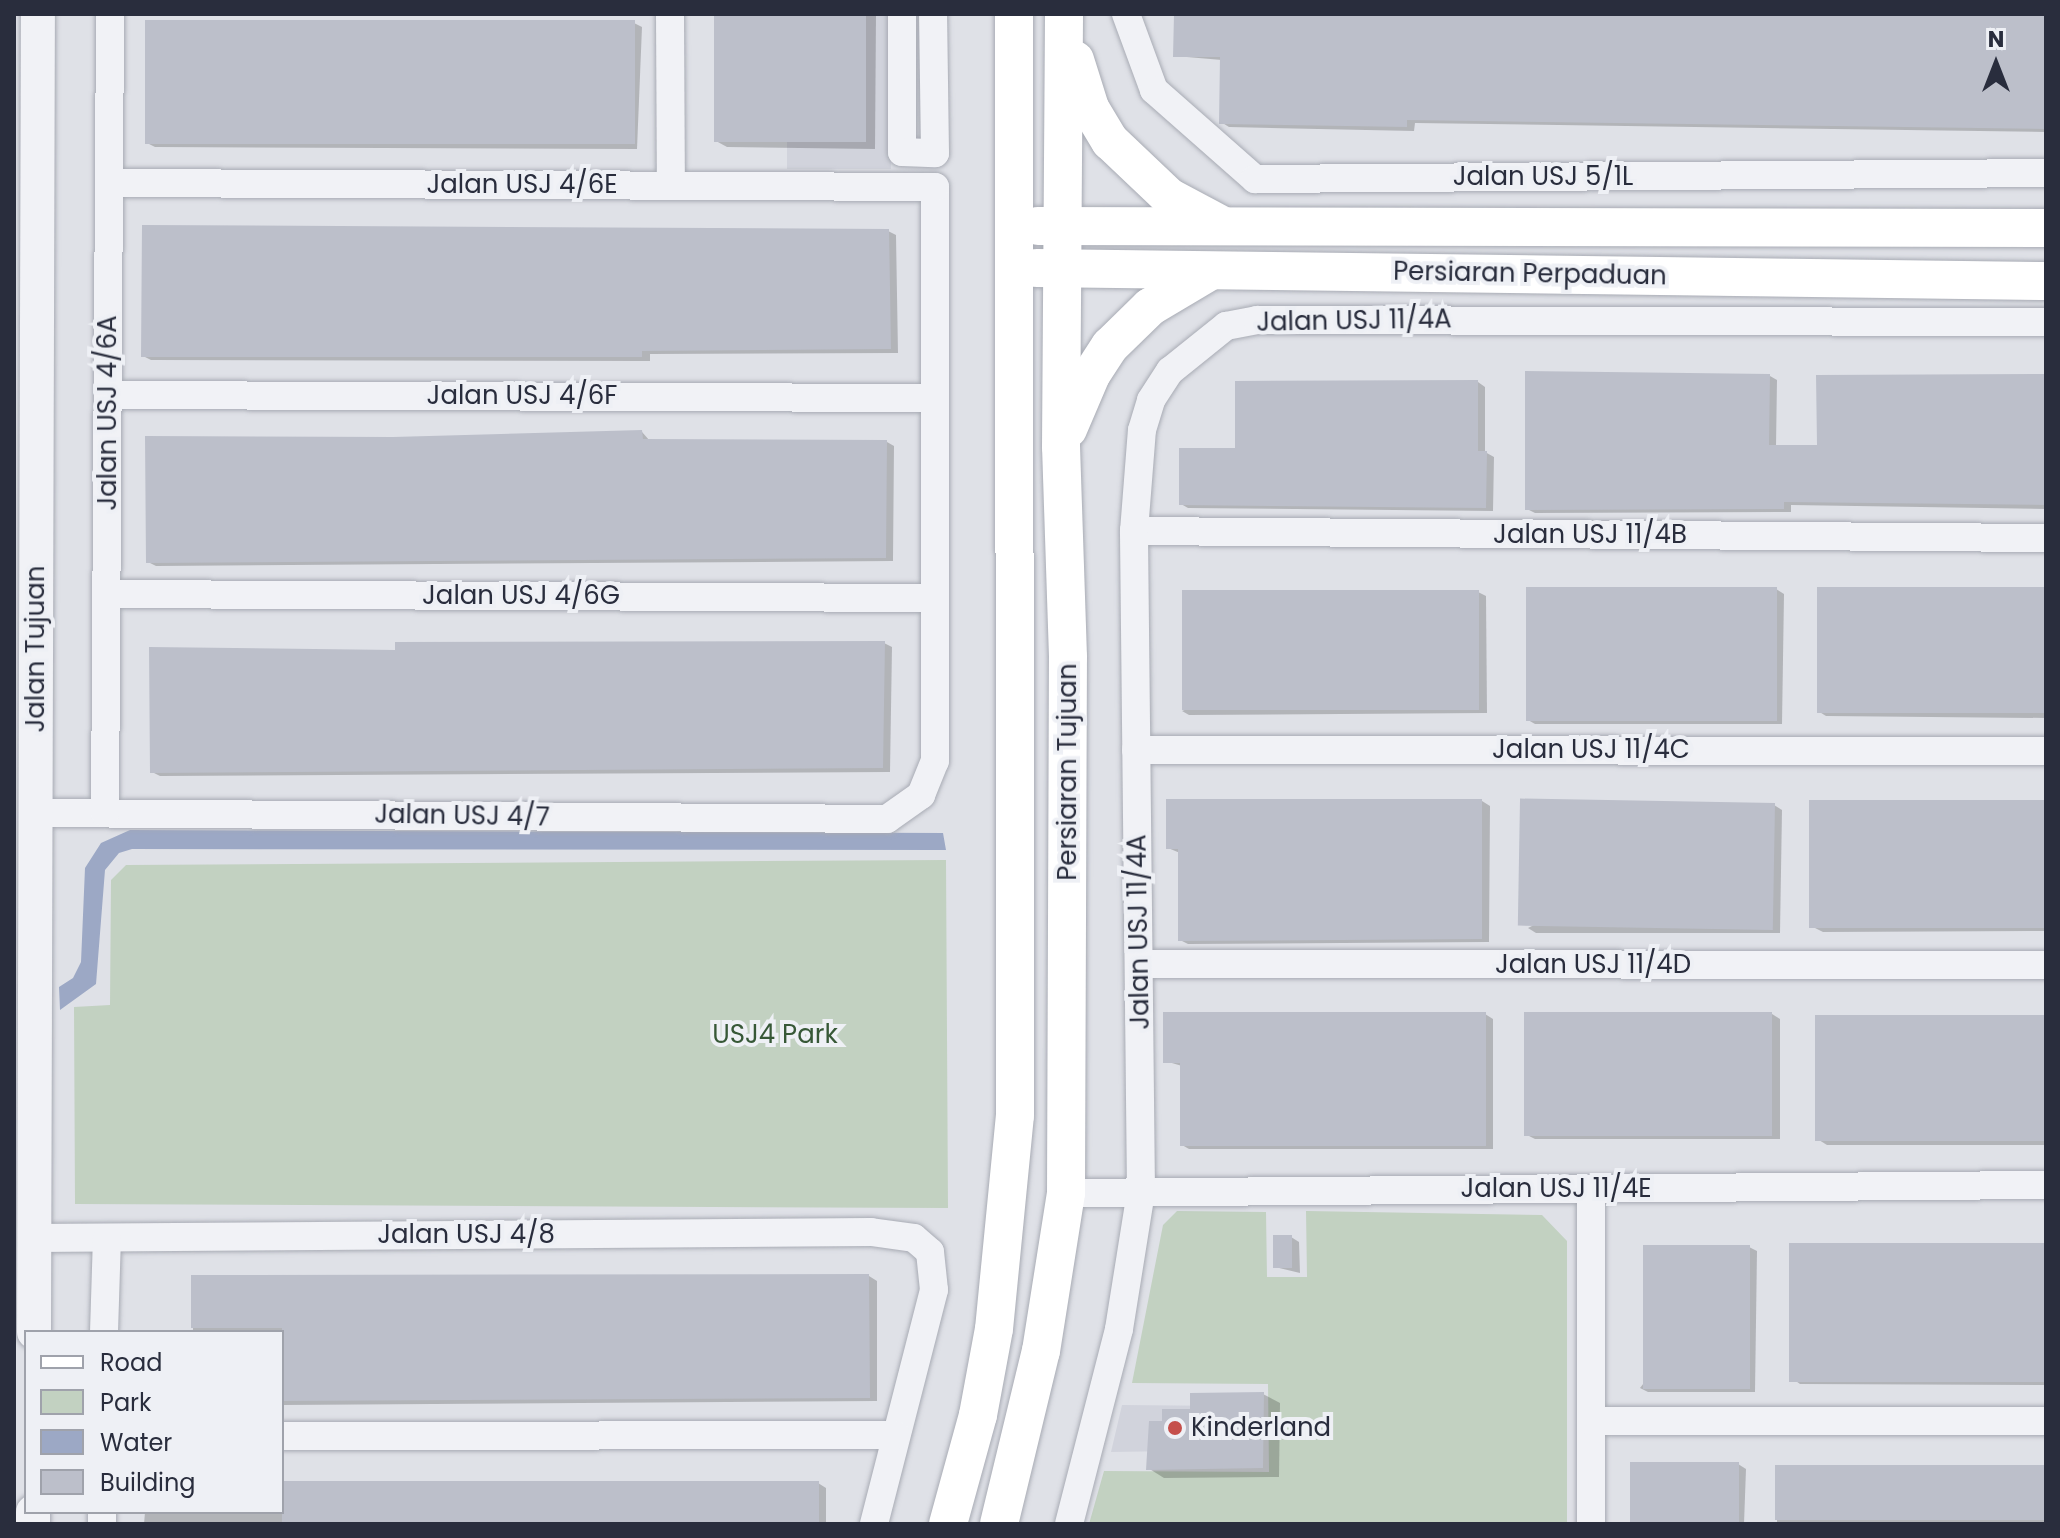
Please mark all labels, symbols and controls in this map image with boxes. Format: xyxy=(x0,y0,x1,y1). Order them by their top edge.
north arrow xyxy=(1956,24,2036,104)
text: N xyxy=(1988,24,2004,55)
street label: Jalan USJ 5/1L xyxy=(1453,161,1633,193)
street label: Jalan USJ 4/6E xyxy=(426,169,618,201)
street label: Persiaran Perpaduan xyxy=(1393,256,1667,292)
street label: Jalan USJ 11/4A xyxy=(1256,304,1452,338)
street label: Jalan USJ 4/6A xyxy=(92,315,124,511)
street label: Jalan USJ 4/6F xyxy=(427,380,617,412)
street label: Jalan USJ 11/4B xyxy=(1493,519,1687,551)
street label: Jalan Tujuan xyxy=(20,566,52,732)
street label: Jalan USJ 4/6G xyxy=(422,580,620,612)
street label: Persiaran Tujuan xyxy=(1052,663,1084,881)
street label: Jalan USJ 11/4C xyxy=(1492,734,1690,766)
street label: Jalan USJ 4/7 xyxy=(374,799,550,833)
street label: Jalan USJ 11/4A xyxy=(1122,834,1156,1030)
street label: Jalan USJ 11/4D xyxy=(1495,949,1691,981)
park label: USJ4 Park xyxy=(712,1019,838,1051)
street label: Jalan USJ 11/4E xyxy=(1460,1173,1652,1205)
street label: Jalan USJ 4/8 xyxy=(377,1219,555,1251)
legend xyxy=(24,1330,284,1514)
text: Road xyxy=(100,1346,162,1379)
text: Park xyxy=(100,1386,151,1419)
place label: Kinderland xyxy=(1191,1412,1331,1444)
marker: Kinderland xyxy=(1166,1419,1184,1437)
text: Water xyxy=(100,1426,172,1459)
text: Building xyxy=(100,1466,196,1499)

